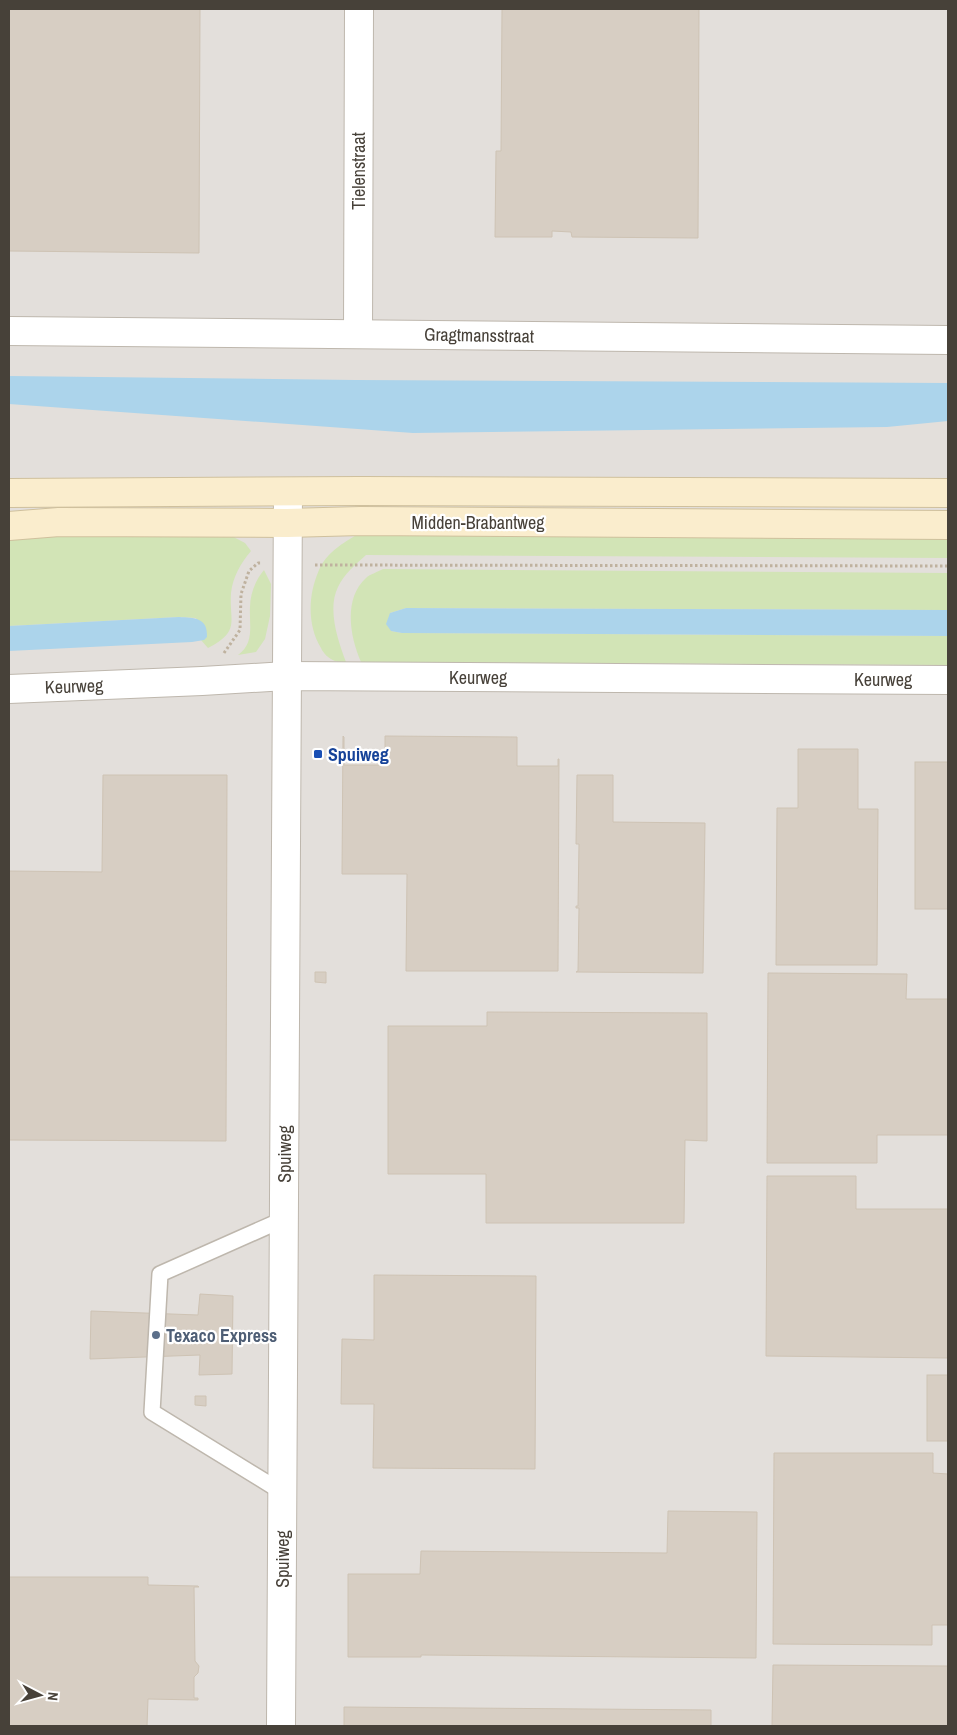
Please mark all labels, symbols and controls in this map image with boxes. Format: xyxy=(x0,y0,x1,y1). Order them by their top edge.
street label: Tielenstraat xyxy=(346,132,371,210)
street label: Gragtmansstraat xyxy=(424,322,534,348)
street label: Midden-Brabantweg xyxy=(412,510,545,535)
street label: Keurweg xyxy=(449,665,508,690)
street label: Keurweg xyxy=(854,667,913,692)
street label: Keurweg xyxy=(44,672,104,700)
place label: Spuiweg xyxy=(328,742,389,767)
marker: Spuiweg xyxy=(312,748,324,760)
street label: Spuiweg xyxy=(272,1124,297,1183)
place label: Texaco Express xyxy=(166,1323,277,1348)
marker: Texaco Express xyxy=(150,1329,162,1341)
street label: Spuiweg xyxy=(270,1529,295,1588)
north arrow xyxy=(15,1670,65,1720)
text: N xyxy=(44,1691,62,1701)

